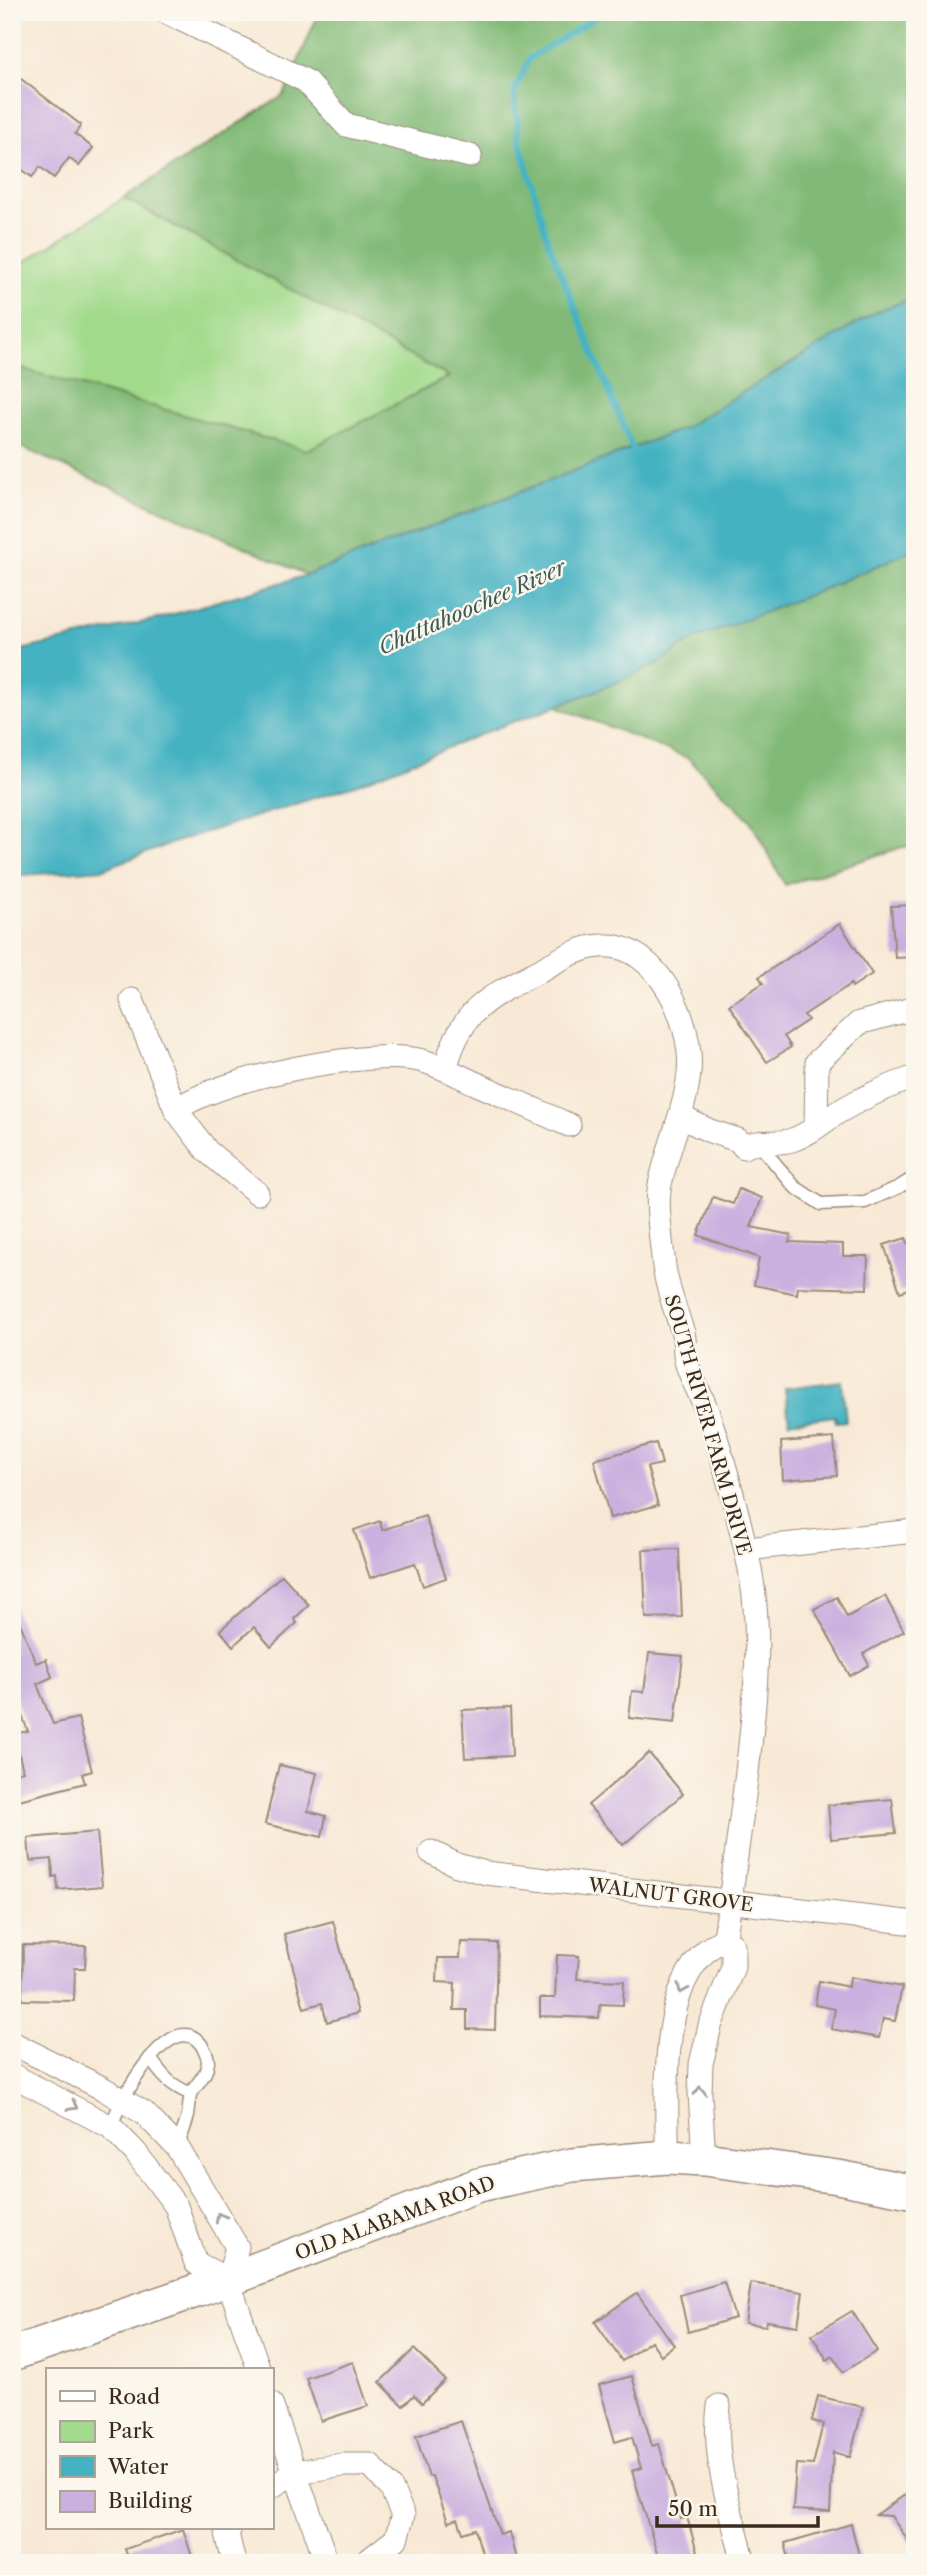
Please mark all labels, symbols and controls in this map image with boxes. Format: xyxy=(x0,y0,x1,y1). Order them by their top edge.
water label: Chattahoochee River xyxy=(374,554,571,660)
street label: SOUTH RIVER FARM DRIVE xyxy=(660,1292,756,1558)
street label: WALNUT GROVE xyxy=(586,1873,755,1917)
one-way arrow xyxy=(676,1982,690,1994)
one-way arrow xyxy=(692,2085,708,2095)
one-way arrow xyxy=(66,2098,78,2111)
street label: OLD ALABAMA ROAD xyxy=(292,2171,498,2265)
one-way arrow xyxy=(215,2212,228,2224)
legend xyxy=(46,2368,273,2530)
text: Road xyxy=(108,2384,160,2409)
text: Park xyxy=(108,2418,154,2443)
text: Water xyxy=(107,2454,168,2479)
scale bar xyxy=(657,2484,818,2528)
text: Building xyxy=(108,2488,193,2513)
text: 50 m xyxy=(668,2496,718,2521)

